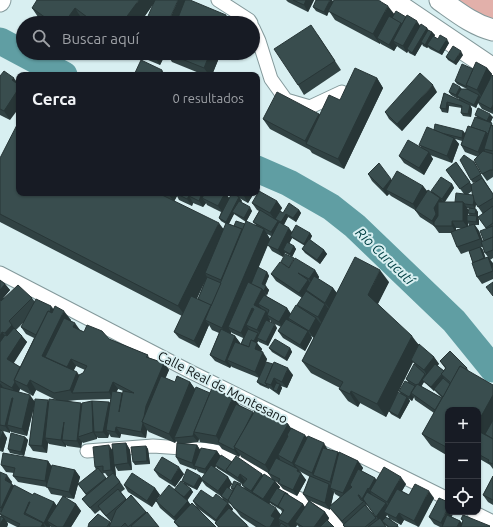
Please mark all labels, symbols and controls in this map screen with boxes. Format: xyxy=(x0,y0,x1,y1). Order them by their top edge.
search box xyxy=(16,16,260,60)
icon: search xyxy=(30,27,52,49)
text: Buscar aquí xyxy=(62,30,139,47)
text: Cerca xyxy=(32,89,77,108)
text: 0 resultados xyxy=(173,91,244,105)
water label: Río Curucutí xyxy=(352,224,419,289)
street label: Calle Real de Montesano xyxy=(156,348,290,426)
map controls xyxy=(445,407,481,515)
button: + xyxy=(445,407,481,443)
button: − xyxy=(445,443,481,479)
button: locate xyxy=(445,479,481,515)

